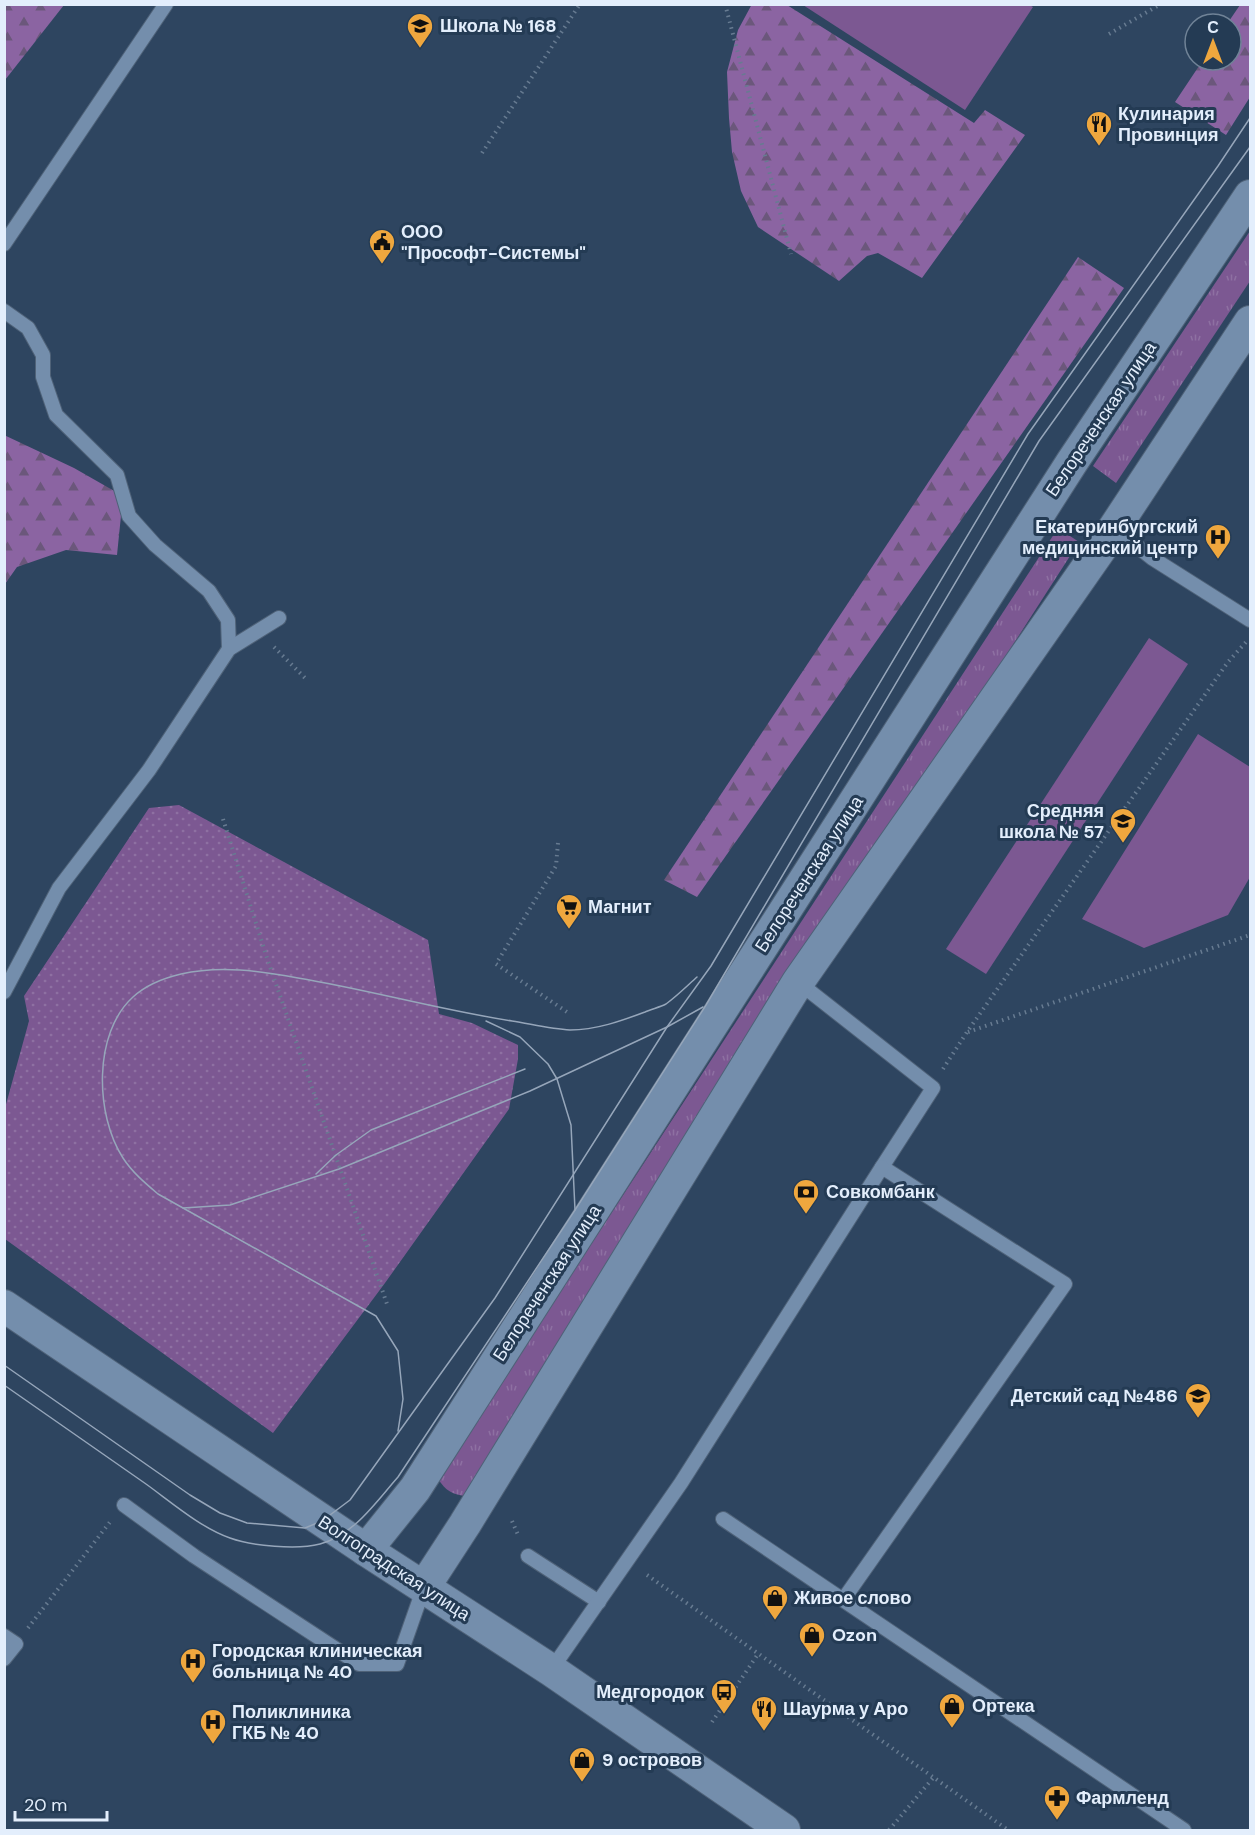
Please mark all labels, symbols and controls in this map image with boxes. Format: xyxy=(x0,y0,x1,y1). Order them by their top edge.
school or university icon: Школа № 168 xyxy=(405,11,435,49)
north arrow xyxy=(1183,12,1243,72)
place label: Школа № 168 xyxy=(440,14,557,38)
text: С xyxy=(1207,17,1219,38)
place label: Кулинария Провинция xyxy=(1118,102,1219,147)
restaurant icon: Кулинария Провинция xyxy=(1084,109,1114,147)
place label: ООО "Прософт-Системы" xyxy=(401,220,586,265)
public building icon: ООО "Прософт-Системы" xyxy=(367,227,397,265)
street label: Белореченская улица xyxy=(1040,336,1162,501)
place label: Екатеринбургский медицинский центр xyxy=(1022,515,1198,560)
hospital icon: Екатеринбургский медицинский центр xyxy=(1203,522,1233,560)
street label: Белореченская улица xyxy=(749,790,869,957)
place label: Средняя школа № 57 xyxy=(999,799,1104,844)
school or university icon: Средняя школа № 57 xyxy=(1108,806,1138,844)
supermarket icon: Магнит xyxy=(554,892,584,930)
place label: Магнит xyxy=(588,895,652,919)
bank icon: Совкомбанк xyxy=(791,1177,821,1215)
place label: Совкомбанк xyxy=(826,1180,936,1204)
street label: Белореченская улица xyxy=(487,1199,607,1366)
school or university icon: Детский сад №486 xyxy=(1183,1381,1213,1419)
place label: Детский сад №486 xyxy=(1011,1384,1178,1408)
street label: Волгоградская улица xyxy=(313,1510,475,1627)
shop icon: Живое слово xyxy=(760,1583,790,1621)
place label: Живое слово xyxy=(793,1586,911,1610)
shop icon: Ozon xyxy=(797,1620,827,1658)
place label: Ozon xyxy=(832,1623,877,1647)
place label: Городская клиническая больница № 40 xyxy=(212,1639,422,1684)
hospital icon: Городская клиническая больница № 40 xyxy=(178,1646,208,1684)
bus stop icon: Медгородок xyxy=(709,1677,739,1715)
place label: Медгородок xyxy=(596,1680,705,1704)
shop icon: Ортека xyxy=(937,1691,967,1729)
restaurant icon: Шаурма у Аро xyxy=(749,1694,779,1732)
place label: Ортека xyxy=(972,1694,1036,1718)
place label: Шаурма у Аро xyxy=(783,1697,908,1721)
place label: Поликлиника ГКБ № 40 xyxy=(232,1700,352,1745)
hospital icon: Поликлиника ГКБ № 40 xyxy=(198,1707,228,1745)
shop icon: 9 островов xyxy=(567,1745,597,1783)
place label: 9 островов xyxy=(602,1748,702,1772)
pharmacy icon: Фармленд xyxy=(1042,1783,1072,1821)
scale bar xyxy=(15,1784,106,1822)
place label: Фармленд xyxy=(1076,1786,1170,1810)
text: 20 m xyxy=(24,1793,67,1817)

